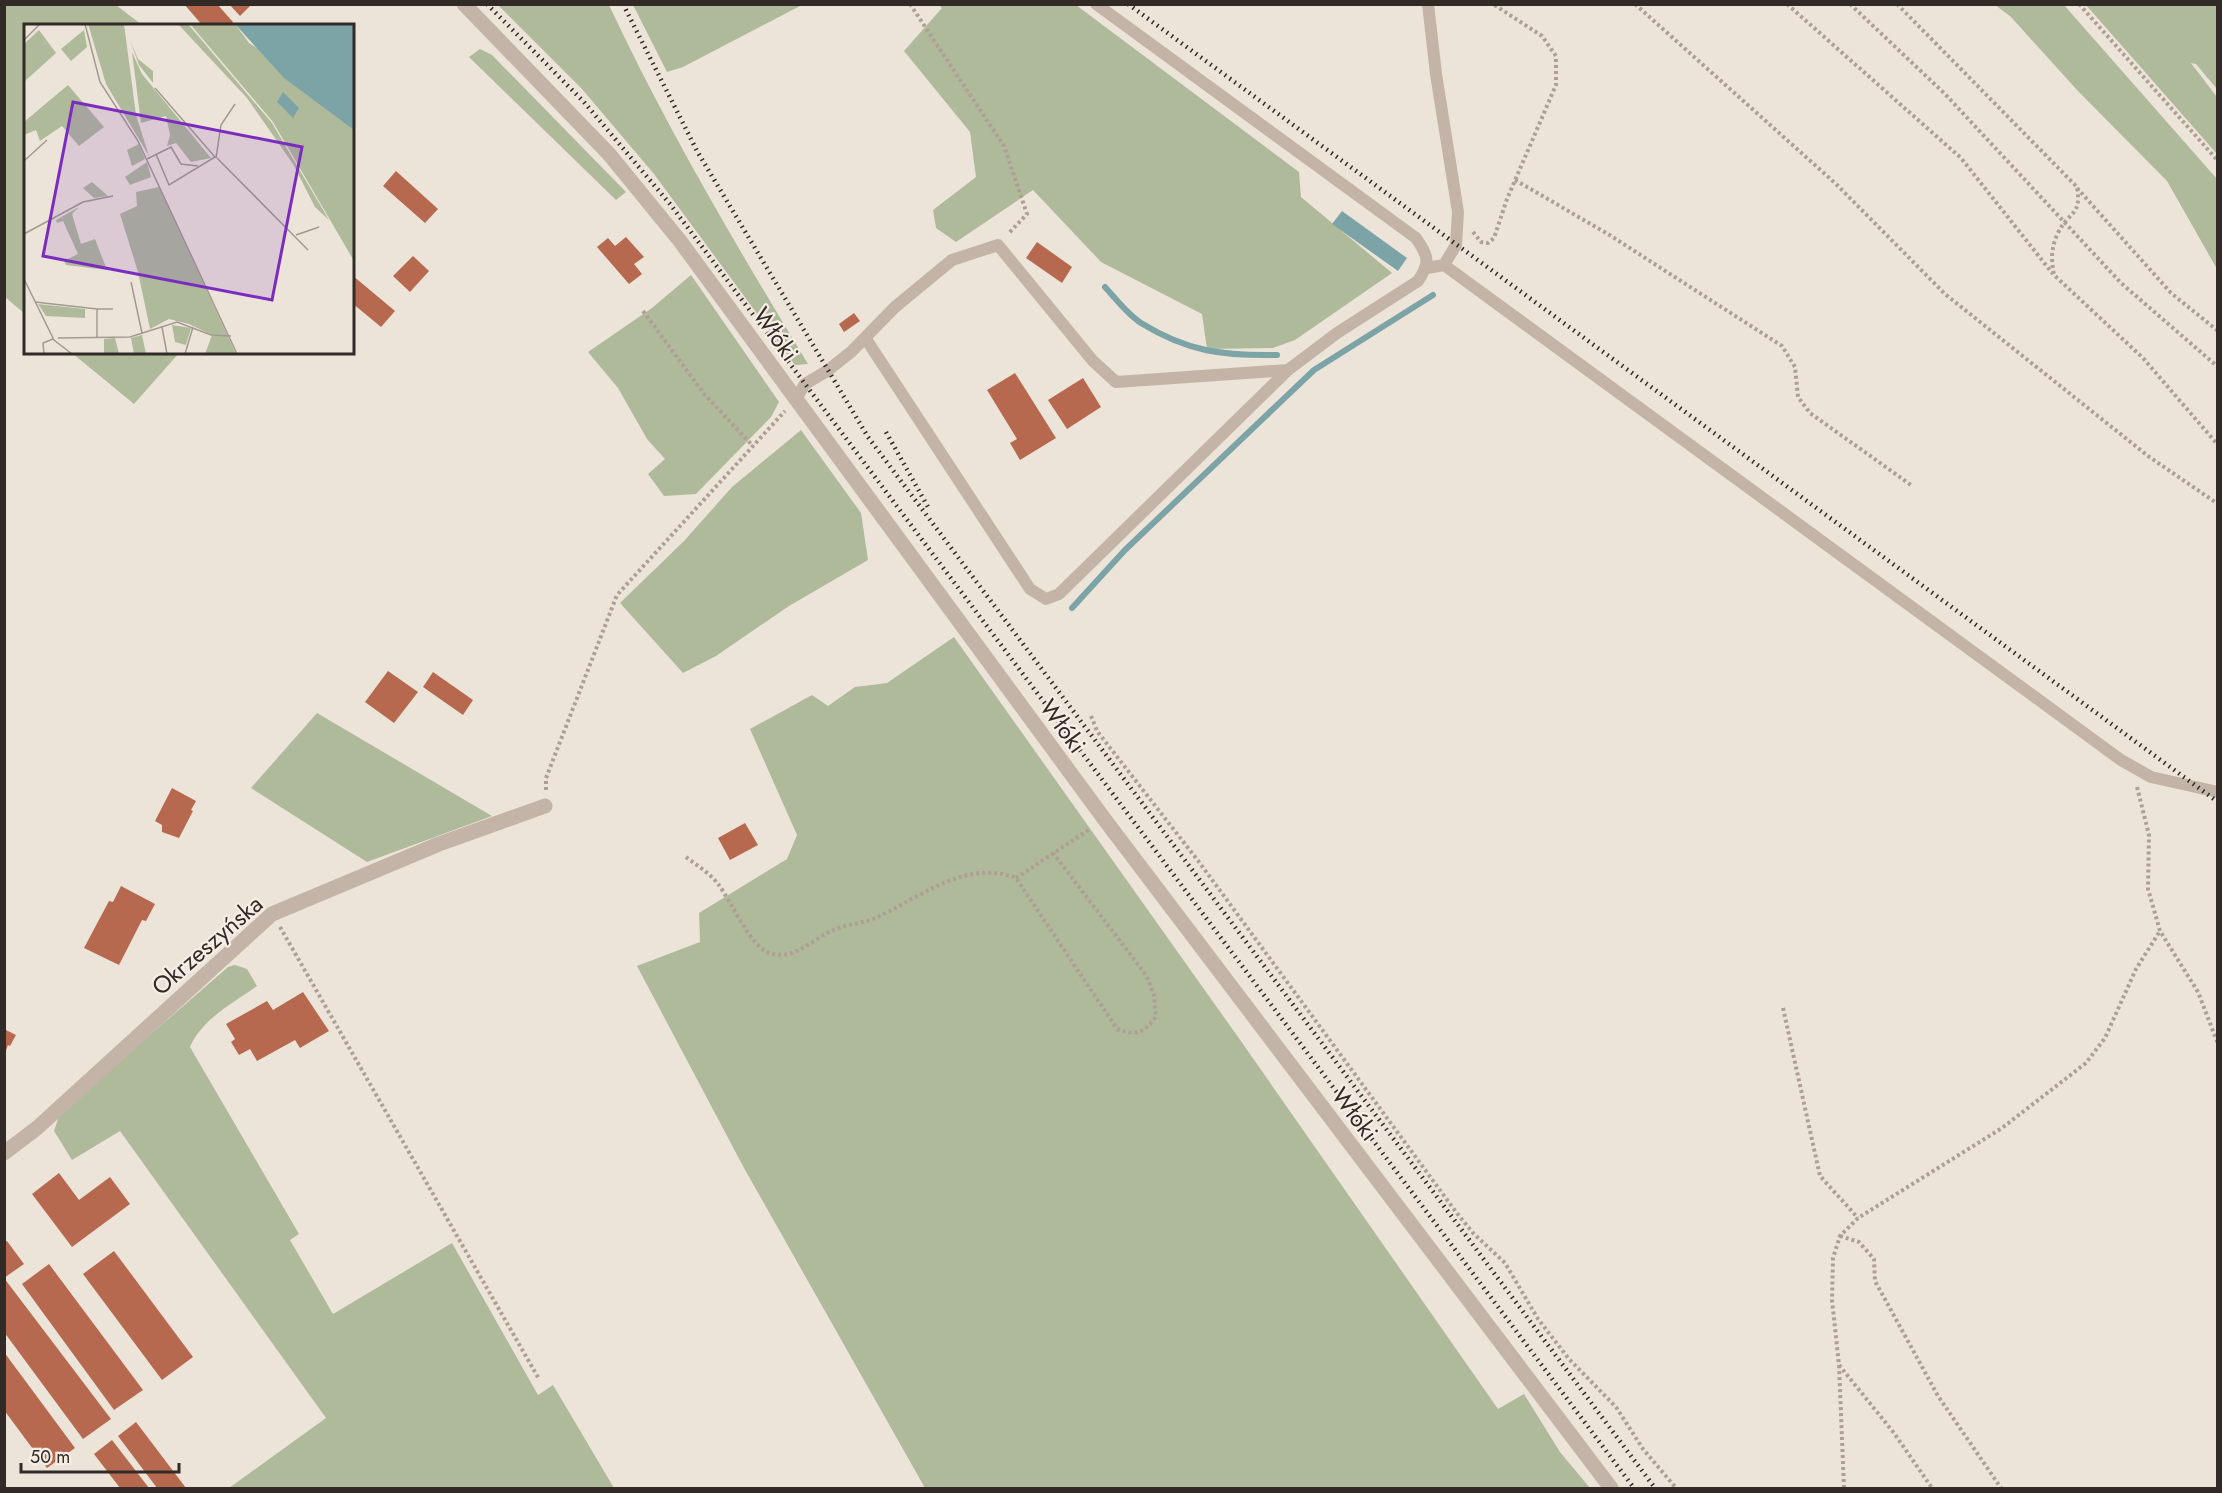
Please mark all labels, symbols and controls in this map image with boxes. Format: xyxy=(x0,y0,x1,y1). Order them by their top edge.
inset map xyxy=(24,24,354,354)
street label: Włóki xyxy=(745,300,807,368)
street label: Włóki xyxy=(1031,692,1095,760)
street label: Okrzeszyńska xyxy=(144,887,270,1003)
street label: Włóki xyxy=(1323,1080,1387,1148)
scale bar xyxy=(21,1436,178,1474)
text: 50 m xyxy=(30,1444,70,1470)

